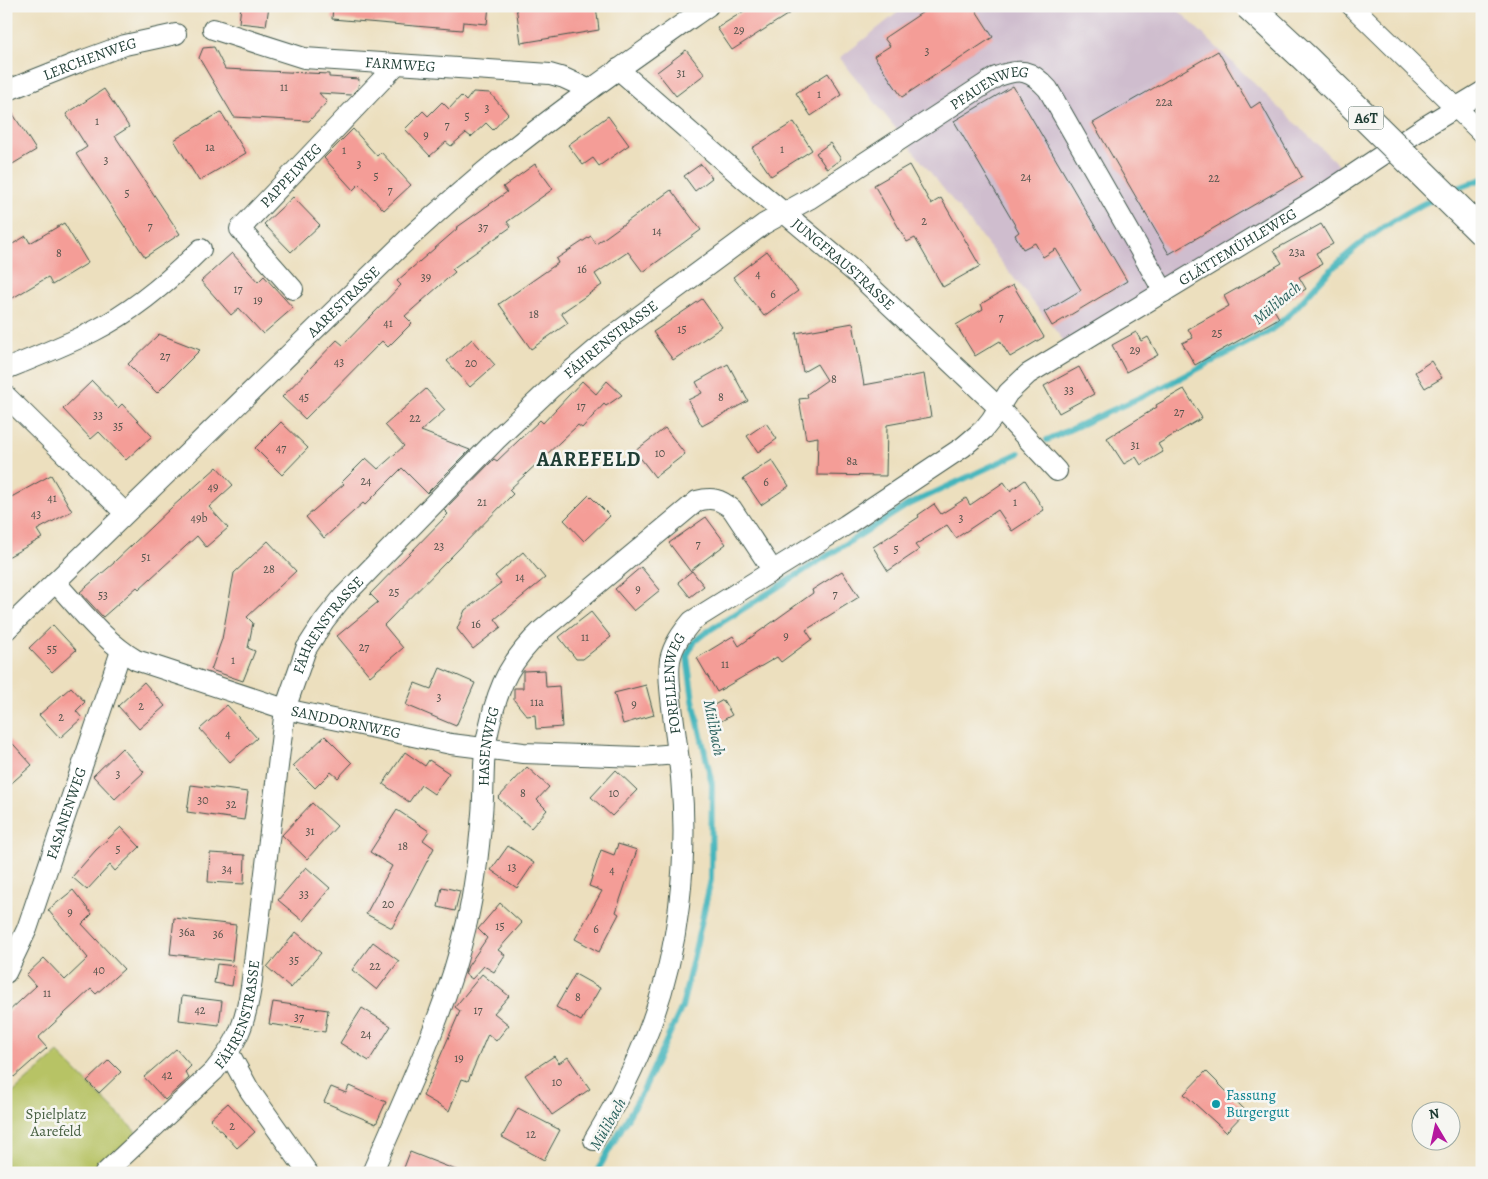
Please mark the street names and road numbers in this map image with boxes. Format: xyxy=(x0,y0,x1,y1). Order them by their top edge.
street label: LERCHENWEG xyxy=(40,33,138,85)
street label: FARMWEG xyxy=(364,52,436,77)
street label: PFAUENWEG xyxy=(946,61,1031,114)
road number: A6T xyxy=(1348,106,1384,130)
street label: PAPPELWEG xyxy=(256,139,326,212)
street label: GLÄTTEMÜHLEWEG xyxy=(1175,203,1300,290)
street label: JUNGFRAUSTRASSE xyxy=(788,214,899,314)
street label: AARESTRASSE xyxy=(302,261,384,342)
street label: FÄHRENSTRASSE xyxy=(559,296,662,383)
street label: FÄHRENSTRASSE xyxy=(288,572,368,677)
street label: FORELLENWEG xyxy=(659,629,690,735)
street label: SANDDORNWEG xyxy=(289,701,403,743)
street label: HASENWEG xyxy=(473,704,504,786)
street label: FASANENWEG xyxy=(41,765,91,862)
street label: FÄHRENSTRASSE xyxy=(209,959,264,1073)

